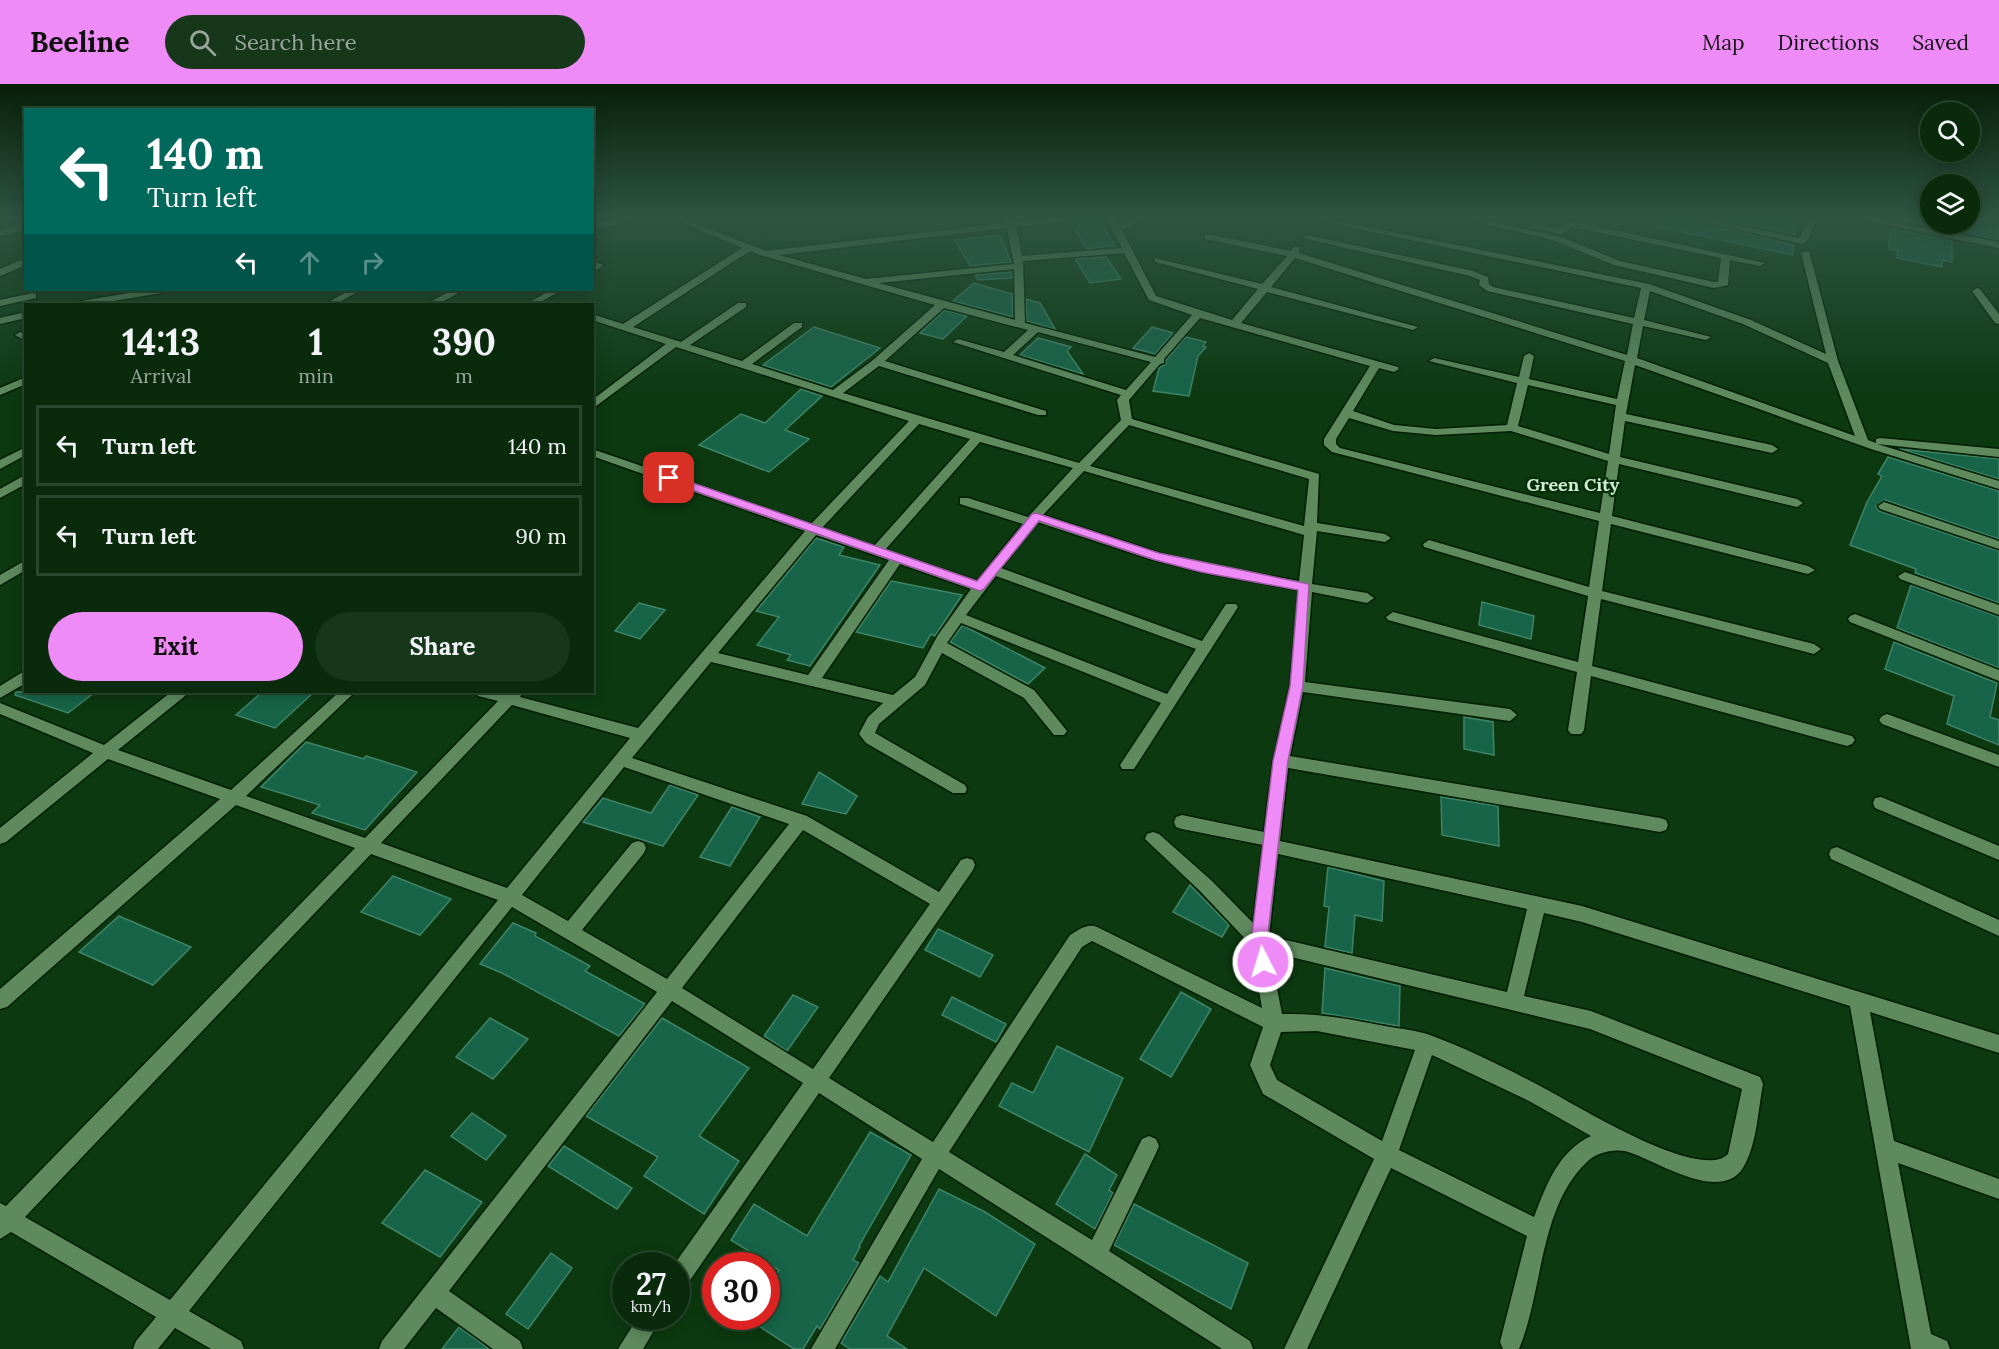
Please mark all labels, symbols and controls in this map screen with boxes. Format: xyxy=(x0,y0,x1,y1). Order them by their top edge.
search box xyxy=(165,15,585,69)
text: Beeline xyxy=(30,24,129,60)
icon: search xyxy=(186,26,219,59)
text: Search here xyxy=(234,28,357,56)
text: Map xyxy=(1702,29,1745,56)
text: Directions xyxy=(1778,29,1879,56)
text: Saved xyxy=(1912,29,1969,56)
map controls xyxy=(1920,102,1980,234)
button: search xyxy=(1920,102,1980,162)
text: 140 m xyxy=(147,127,263,181)
icon: left xyxy=(48,132,126,210)
button: layers xyxy=(1920,174,1980,234)
text: Turn left xyxy=(147,180,257,214)
icon: left xyxy=(230,246,263,279)
icon: ahead xyxy=(293,246,326,279)
icon: right xyxy=(356,246,389,279)
text: 14:13 xyxy=(122,319,200,365)
text: 1 xyxy=(309,319,323,365)
text: 390 xyxy=(432,319,496,365)
text: Arrival xyxy=(131,363,192,388)
text: min xyxy=(298,363,334,388)
text: m xyxy=(455,363,473,388)
icon: left xyxy=(51,429,84,462)
text: Turn left xyxy=(102,432,196,460)
text: 140 m xyxy=(508,432,567,460)
pin xyxy=(643,452,694,503)
icon: arrive xyxy=(652,461,685,494)
district label: Green City xyxy=(1526,473,1620,496)
icon: left xyxy=(51,519,84,552)
text: Turn left xyxy=(102,522,196,550)
text: 90 m xyxy=(515,522,567,550)
button: Exit xyxy=(48,612,303,681)
button: Share xyxy=(315,612,570,681)
position arrow xyxy=(1231,930,1295,994)
speed limit sign: 30 xyxy=(702,1252,780,1330)
text: 27 xyxy=(636,1265,666,1303)
text: km/h xyxy=(631,1297,671,1316)

